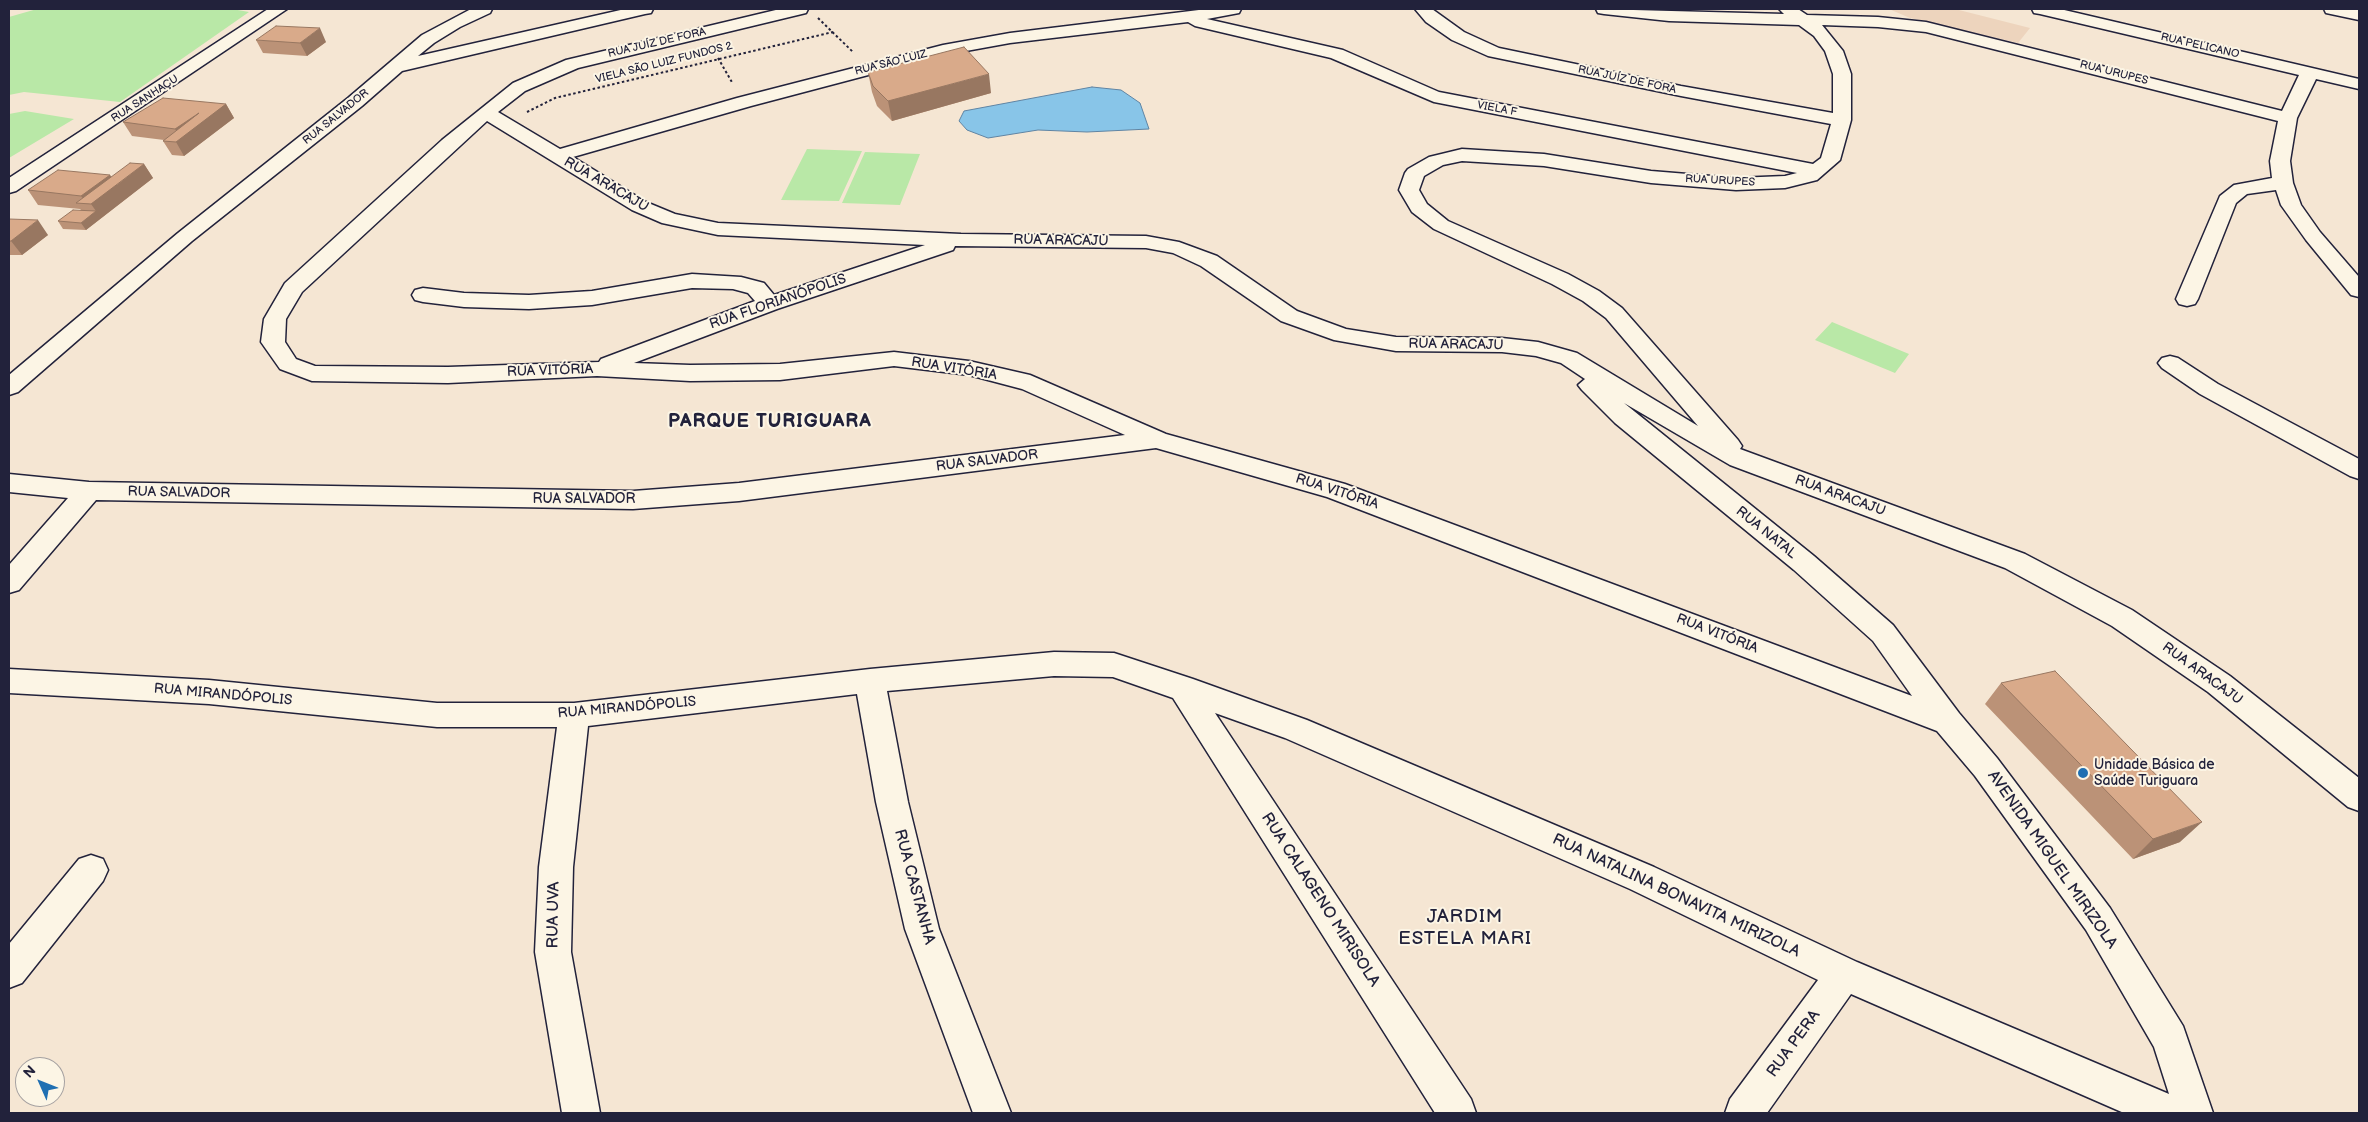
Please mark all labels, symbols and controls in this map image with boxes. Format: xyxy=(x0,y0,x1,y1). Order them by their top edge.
street label: RUA JUÍZ DE FORA xyxy=(607,25,707,61)
street label: RUA PELICANO xyxy=(2159,31,2241,61)
street label: VIELA SÃO LUIZ FUNDOS 2 xyxy=(594,40,734,86)
street label: RUA SÃO LUIZ xyxy=(853,48,929,78)
street label: RUA URUPES xyxy=(2078,58,2150,88)
street label: RUA JUÍZ DE FORA xyxy=(1577,63,1677,97)
street label: RUA SANHAÇU xyxy=(109,72,181,126)
street label: RUA SALVADOR xyxy=(300,86,372,148)
street label: VIELA F xyxy=(1476,99,1518,119)
street label: RUA ARACAJU xyxy=(561,154,651,216)
street label: RUA URUPES xyxy=(1685,173,1755,189)
street label: RUA ARACAJU xyxy=(1013,232,1109,250)
street label: RUA FLORIANÓPOLIS xyxy=(707,271,849,333)
street label: RUA ARACAJU xyxy=(1408,336,1504,354)
street label: RUA VITÓRIA xyxy=(910,354,998,384)
street label: RUA VITÓRIA xyxy=(507,361,593,381)
district label: PARQUE TURIGUARA xyxy=(666,411,874,433)
street label: RUA SALVADOR xyxy=(935,446,1039,476)
street label: RUA VITÓRIA xyxy=(1293,471,1381,513)
street label: RUA ARACAJU xyxy=(1792,472,1888,520)
street label: RUA SALVADOR xyxy=(127,484,231,502)
street label: RUA SALVADOR xyxy=(533,491,635,507)
street label: RUA NATAL xyxy=(1732,503,1800,563)
street label: RUA VITÓRIA xyxy=(1674,611,1760,657)
street label: RUA ARACAJU xyxy=(2159,639,2245,709)
street label: RUA MIRANDÓPOLIS xyxy=(153,681,293,709)
street label: RUA MIRANDÓPOLIS xyxy=(557,694,697,722)
place label: Unidade Básica de Saúde Turiguara xyxy=(2094,757,2215,790)
marker: Unidade Básica de Saúde Turiguara xyxy=(2076,766,2090,780)
street label: AVENIDA MIGUEL MIRIZOLA xyxy=(1983,767,2121,953)
street label: RUA CALAGENO MIRISOLA xyxy=(1257,809,1383,991)
street label: RUA CASTANHA xyxy=(889,827,939,947)
street label: RUA NATALINA BONAVITA MIRIZOLA xyxy=(1549,830,1803,962)
street label: RUA UVA xyxy=(544,881,564,949)
district label: JARDIM ESTELA MARI xyxy=(1397,906,1533,950)
street label: RUA PERA xyxy=(1763,1007,1825,1081)
north arrow xyxy=(15,1057,65,1107)
text: N xyxy=(20,1062,39,1082)

